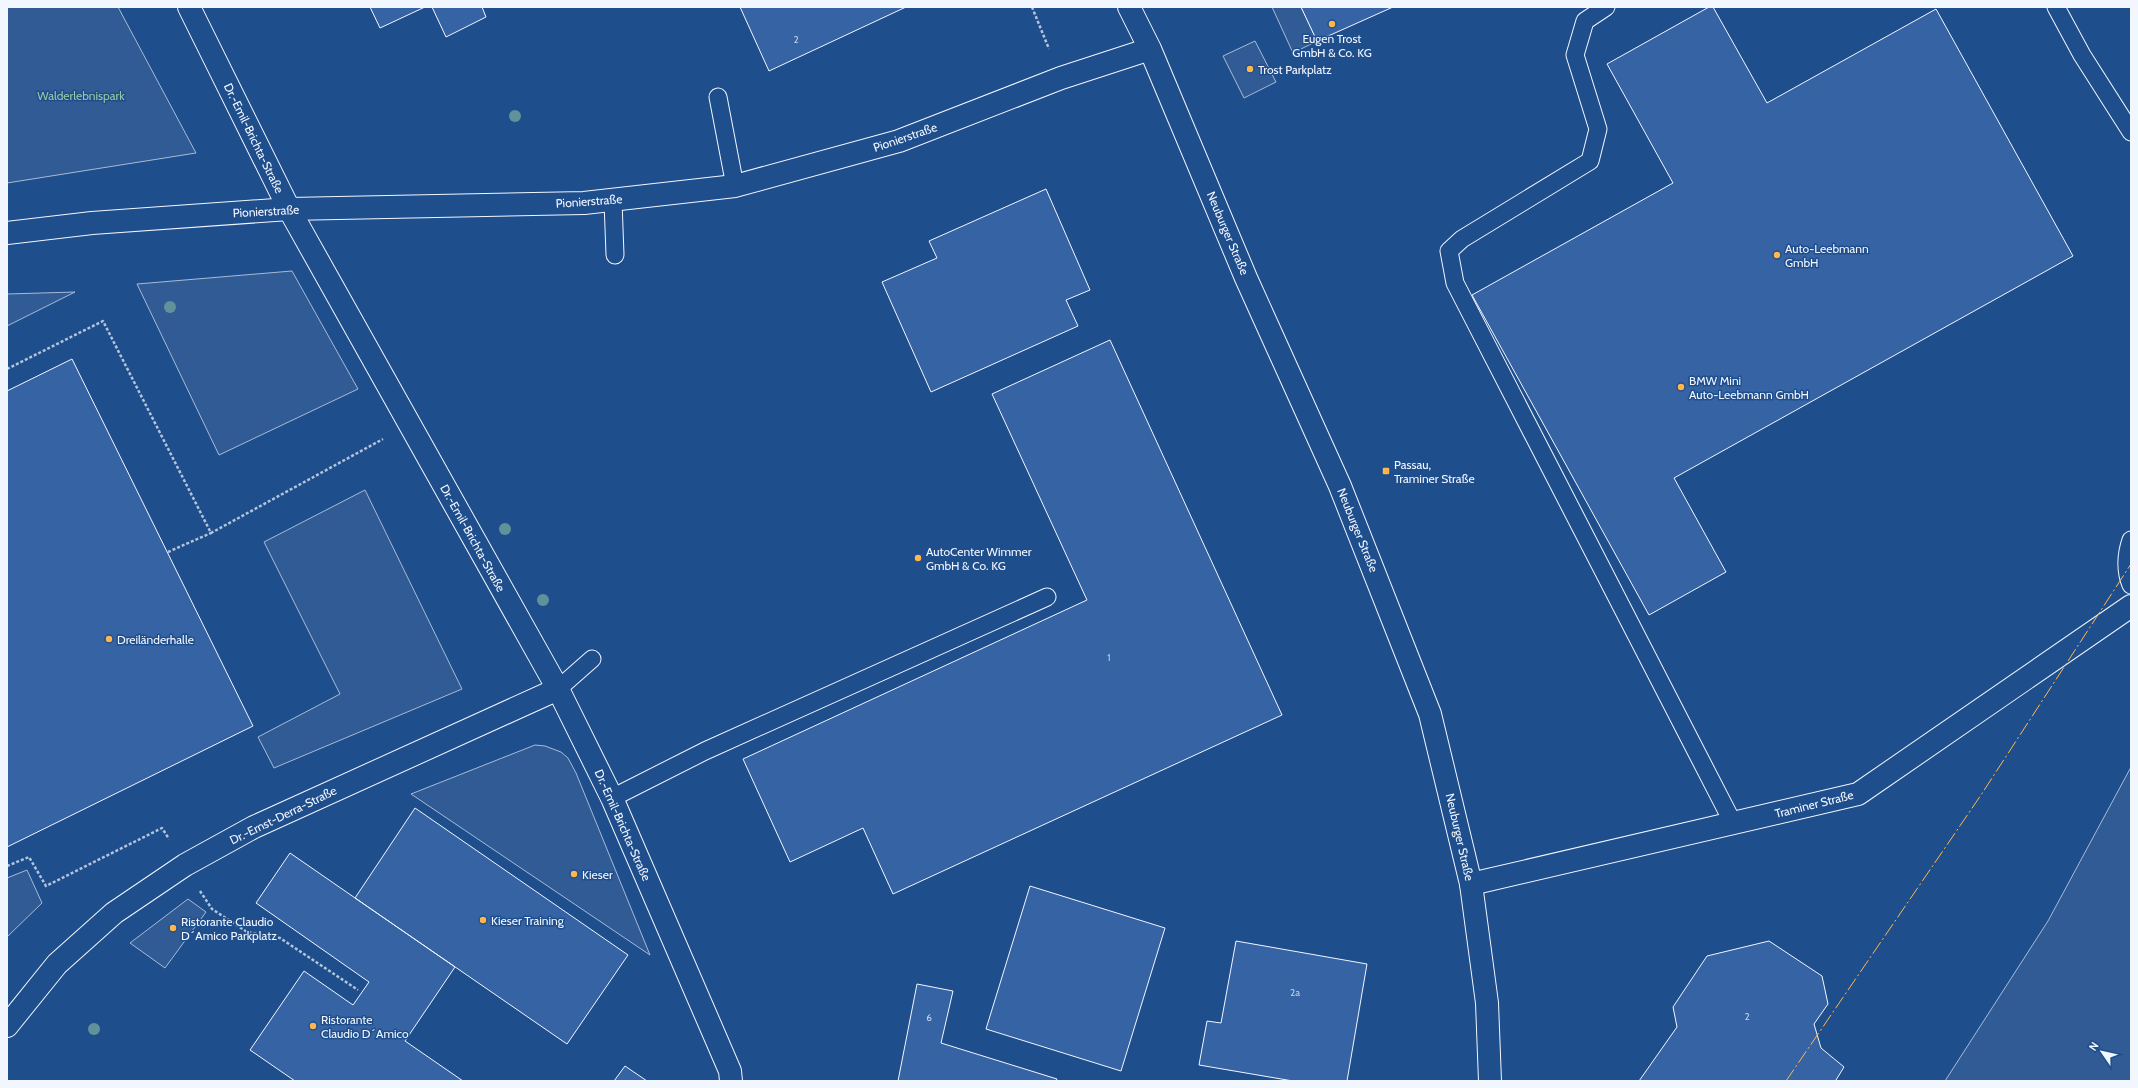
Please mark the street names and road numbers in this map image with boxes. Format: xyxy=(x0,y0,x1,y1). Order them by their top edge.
street label: Dr.-Emil-Brichta-Straße xyxy=(221,81,287,195)
street label: Pionierstraße xyxy=(871,119,939,155)
street label: Neuburger Straße xyxy=(1204,189,1252,277)
street label: Pionierstraße xyxy=(555,191,623,211)
street label: Pionierstraße xyxy=(232,202,300,220)
street label: Dr.-Emil-Brichta-Straße xyxy=(437,482,509,594)
street label: Neuburger Straße xyxy=(1334,486,1382,574)
street label: Dr.-Emil-Brichta-Straße xyxy=(592,767,654,883)
street label: Dr.-Ernst-Derra-Straße xyxy=(227,783,339,847)
street label: Traminer Straße xyxy=(1773,787,1855,821)
street label: Neuburger Straße xyxy=(1443,792,1477,882)

